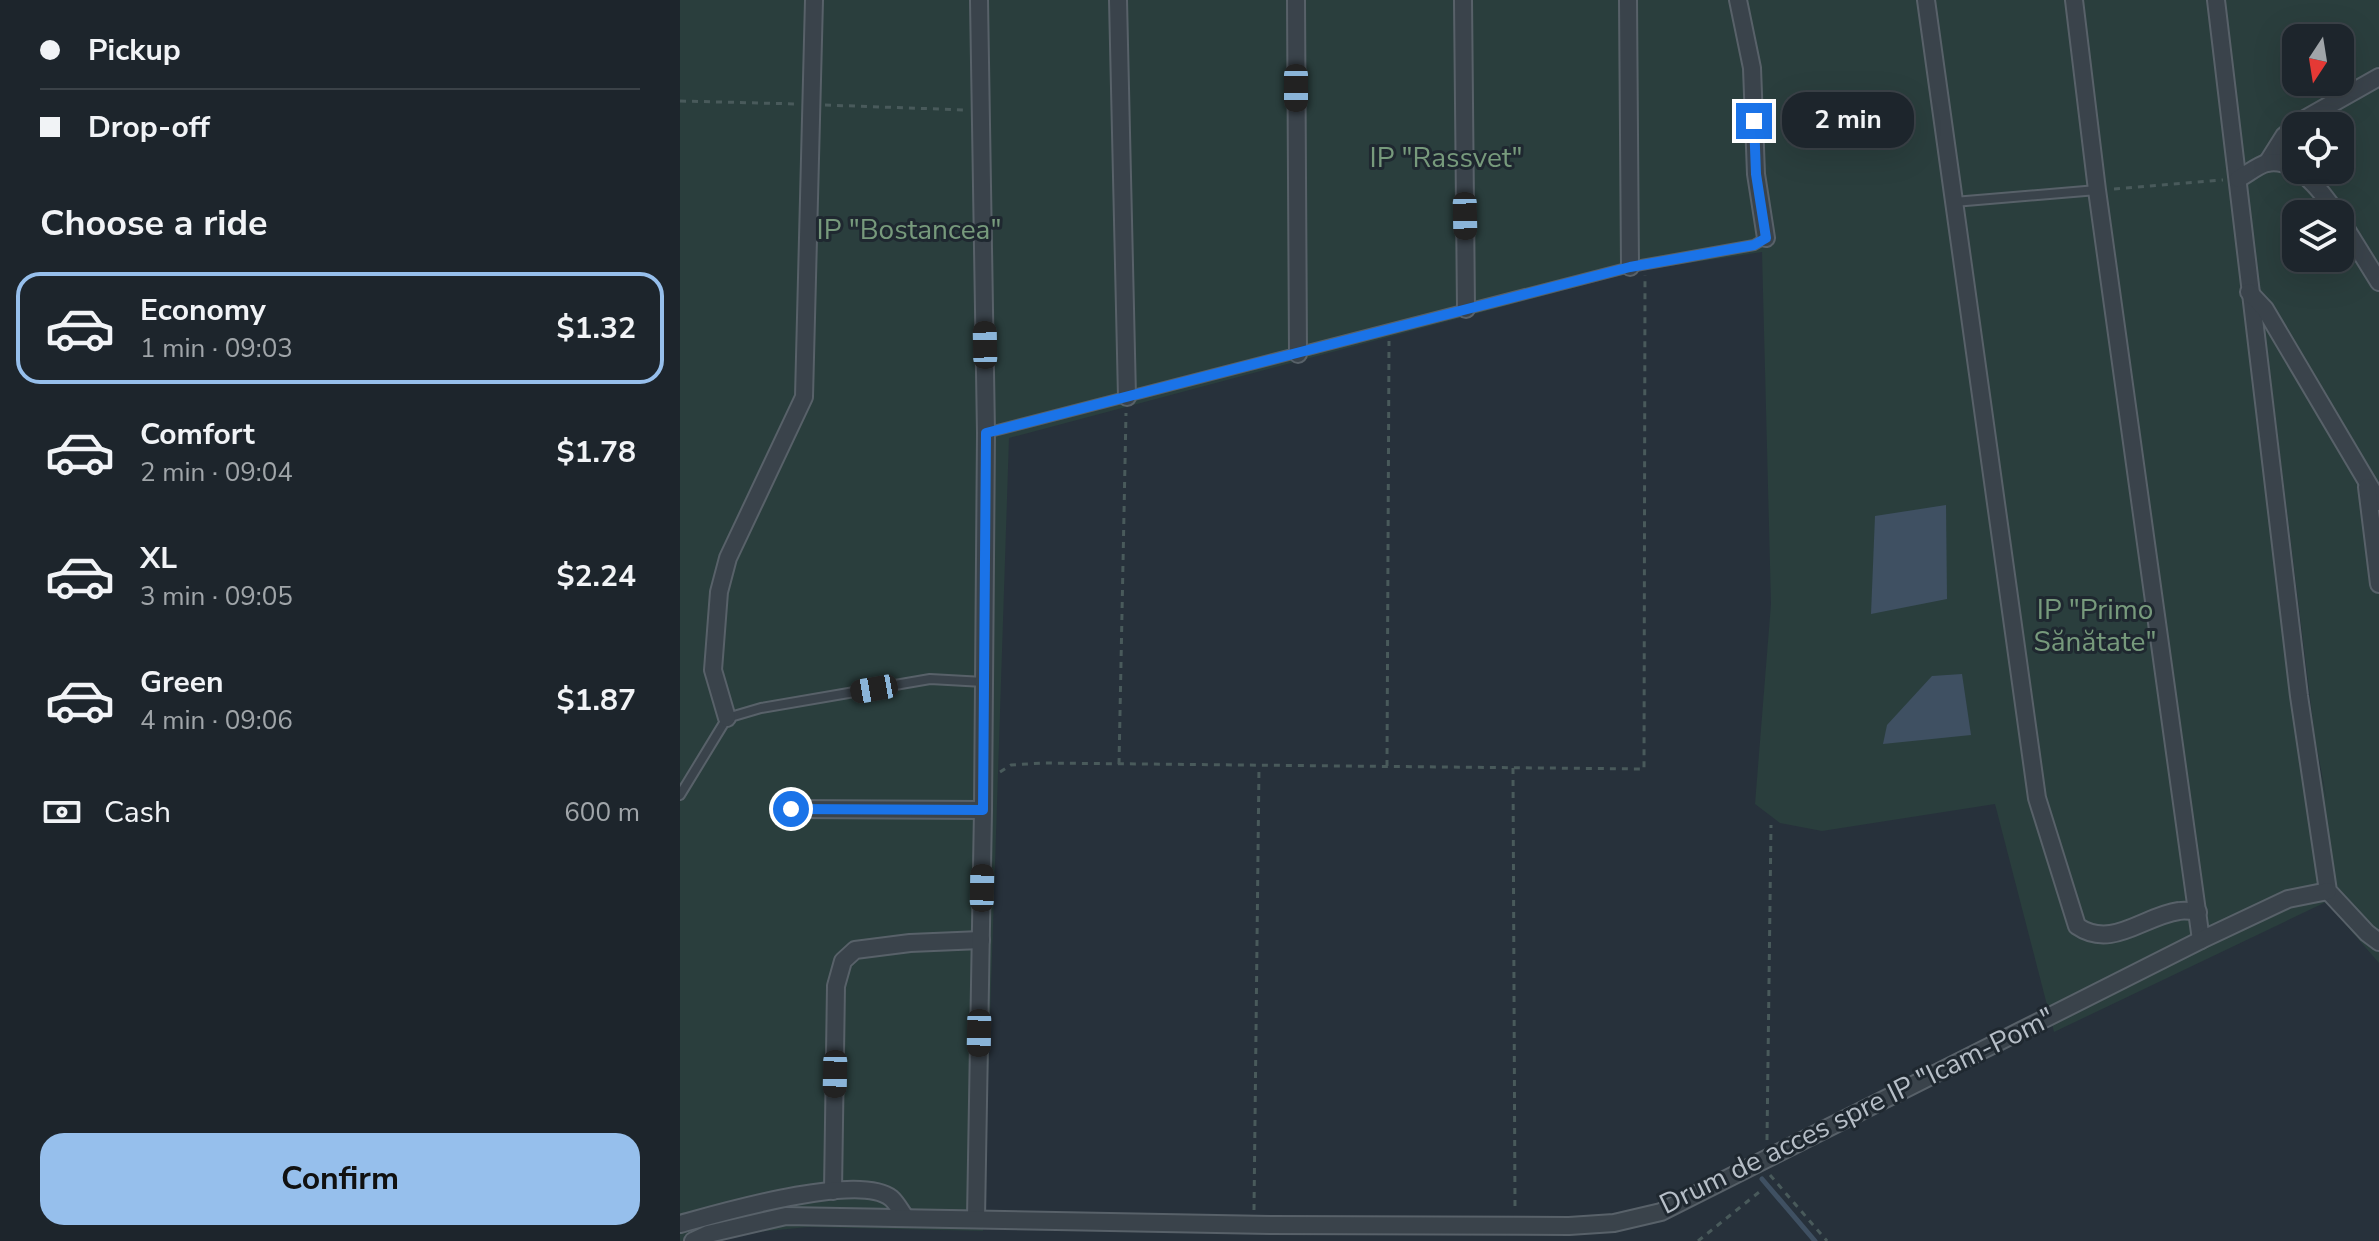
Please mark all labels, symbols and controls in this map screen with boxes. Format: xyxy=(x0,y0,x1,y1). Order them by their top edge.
north arrow xyxy=(2282,24,2354,96)
map controls xyxy=(2282,24,2354,272)
text: Pickup xyxy=(88,30,181,71)
car xyxy=(1284,64,1308,112)
callout: 2 min xyxy=(1782,93,1914,149)
text: 2 min xyxy=(1814,102,1882,137)
route end xyxy=(1736,103,1772,139)
text: Drop-off xyxy=(88,107,210,148)
button: locate xyxy=(2282,112,2354,184)
park label: IP "Rassvet" xyxy=(1369,139,1523,177)
car xyxy=(1453,192,1477,240)
text: Choose a ride xyxy=(40,199,268,248)
button: layers xyxy=(2282,200,2354,272)
park label: IP "Bostancea" xyxy=(817,211,1001,249)
text: Economy xyxy=(140,290,266,331)
icon: car xyxy=(44,292,116,364)
text: $1.32 xyxy=(557,308,636,349)
car xyxy=(973,321,997,369)
text: 1 min · 09:03 xyxy=(140,331,293,366)
text: Comfort xyxy=(140,414,255,455)
icon: car xyxy=(44,416,116,488)
text: $1.78 xyxy=(557,432,636,473)
text: 2 min · 09:04 xyxy=(140,455,293,490)
text: XL xyxy=(140,538,177,579)
icon: car xyxy=(44,540,116,612)
text: $2.24 xyxy=(557,556,636,597)
text: 3 min · 09:05 xyxy=(140,579,293,614)
park label: IP "Primo Sănătate" xyxy=(2034,591,2156,661)
text: Green xyxy=(140,662,224,703)
icon: car xyxy=(44,664,116,736)
car xyxy=(848,673,900,705)
text: $1.87 xyxy=(557,680,636,721)
text: 4 min · 09:06 xyxy=(140,703,293,738)
icon: cash xyxy=(40,790,84,834)
route start xyxy=(773,791,809,827)
text: Cash xyxy=(104,792,171,833)
text: 600 m xyxy=(564,795,640,830)
car xyxy=(970,864,994,912)
street label: Drum de acces spre IP "Icam-Pom" xyxy=(1653,999,2061,1223)
car xyxy=(967,1009,991,1057)
car xyxy=(823,1050,847,1098)
button: Confirm xyxy=(40,1133,640,1225)

